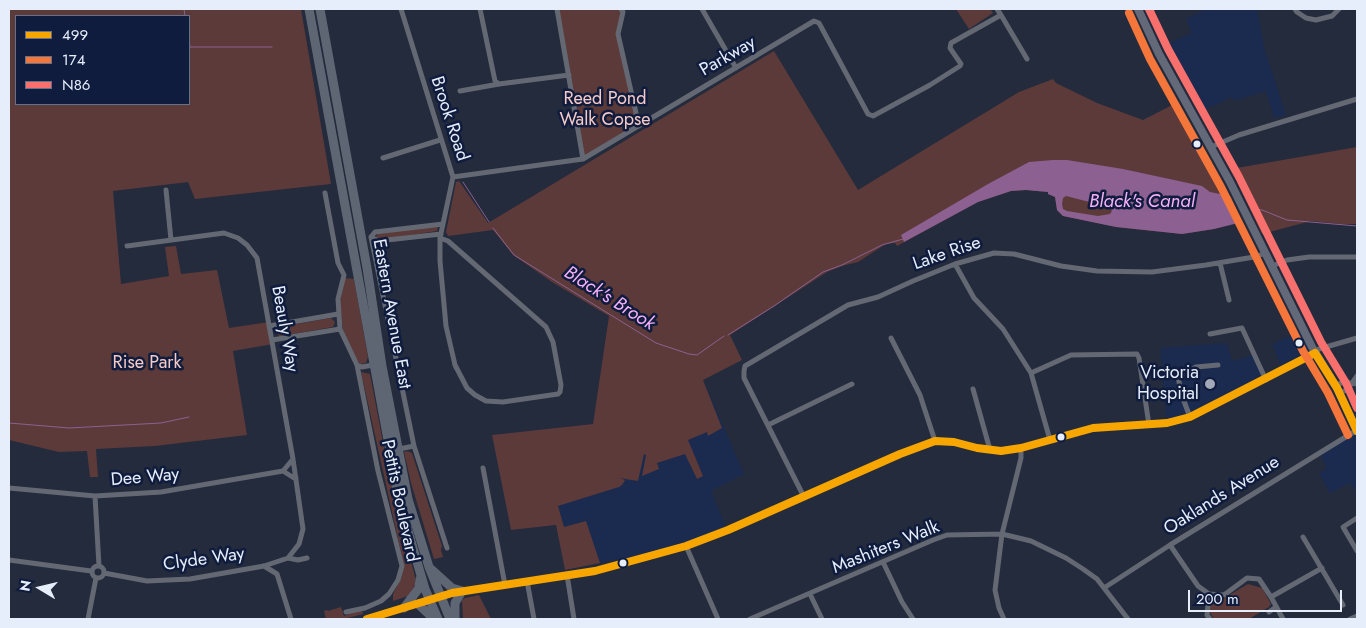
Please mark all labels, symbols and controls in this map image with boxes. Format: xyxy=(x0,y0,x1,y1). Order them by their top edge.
legend xyxy=(15,15,190,105)
text: 499 xyxy=(62,24,88,46)
street label: Parkway xyxy=(696,32,760,82)
text: 174 xyxy=(62,49,85,71)
text: N86 xyxy=(62,74,90,96)
street label: Brook Road xyxy=(425,74,473,164)
park label: Reed Pond Walk Copse xyxy=(559,89,651,132)
unlabelled marker xyxy=(1192,139,1202,149)
water label: Black's Canal xyxy=(1089,191,1195,213)
street label: Lake Rise xyxy=(910,232,984,276)
street label: Eastern Avenue East xyxy=(367,237,415,391)
water label: Black's Brook xyxy=(559,262,659,336)
street label: Beauly Way xyxy=(266,284,302,374)
unlabelled marker xyxy=(1294,338,1304,348)
park label: Rise Park xyxy=(113,353,181,375)
place label: Victoria Hospital xyxy=(1137,363,1199,406)
marker: Victoria Hospital xyxy=(1203,377,1217,391)
unlabelled marker xyxy=(1056,432,1066,442)
street label: Pettits Boulevard xyxy=(376,438,422,564)
street label: Oaklands Avenue xyxy=(1160,452,1284,540)
street label: Dee Way xyxy=(110,464,180,492)
street label: Mashiters Walk xyxy=(829,517,943,579)
street label: Clyde Way xyxy=(162,544,246,576)
unlabelled marker xyxy=(618,558,628,568)
north arrow xyxy=(15,563,65,613)
text: N xyxy=(14,579,36,593)
scale bar xyxy=(1191,580,1345,612)
text: 200 m xyxy=(1196,588,1239,610)

